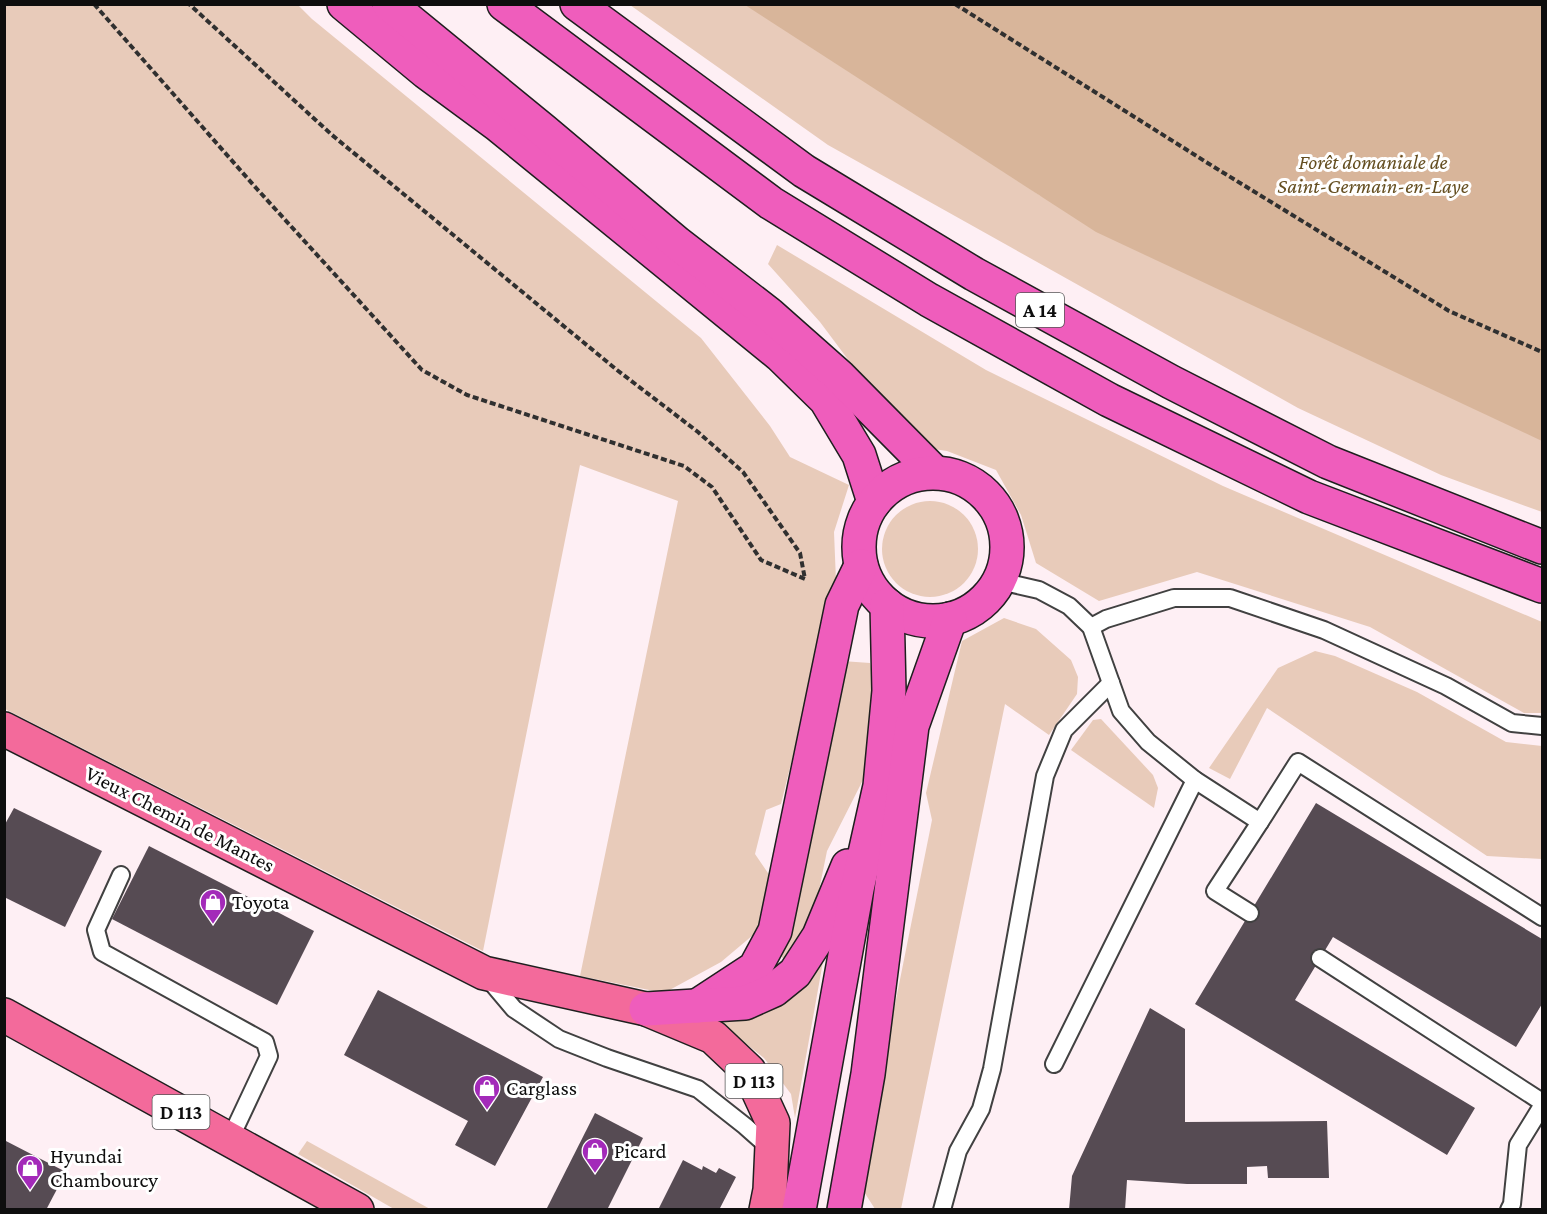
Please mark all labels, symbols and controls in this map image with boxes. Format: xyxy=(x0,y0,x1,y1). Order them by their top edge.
park label: Forêt domaniale de Saint-Germain-en-Laye xyxy=(1277,150,1469,198)
road number: A 14 xyxy=(1016,293,1064,327)
street label: Vieux Chemin de Mantes xyxy=(82,761,278,877)
shop icon: Toyota xyxy=(198,887,228,925)
place label: Toyota xyxy=(232,890,290,914)
road number: D 113 xyxy=(726,1064,783,1098)
shop icon: Carglass xyxy=(472,1073,502,1111)
place label: Carglass xyxy=(506,1076,577,1100)
road number: D 113 xyxy=(152,1095,210,1129)
shop icon: Picard xyxy=(580,1136,610,1174)
place label: Picard xyxy=(614,1139,667,1163)
place label: Hyundai Chambourcy xyxy=(50,1144,158,1192)
shop icon: Hyundai Chambourcy xyxy=(15,1153,45,1191)

